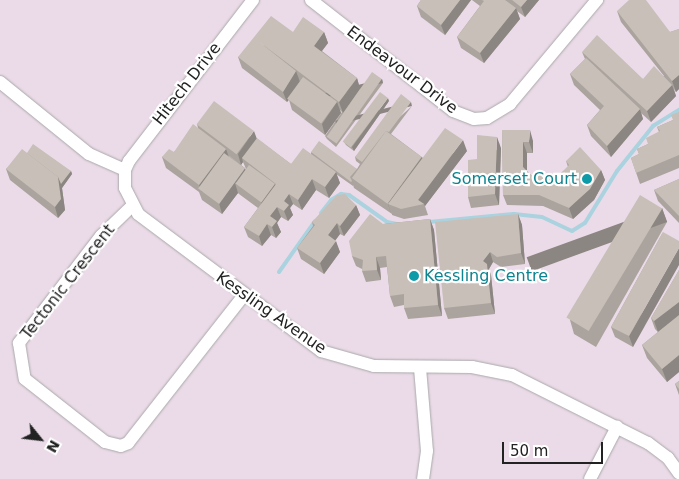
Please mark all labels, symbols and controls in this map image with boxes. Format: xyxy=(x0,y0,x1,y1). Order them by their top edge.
street label: Endeavour Drive xyxy=(343,22,461,118)
street label: Hitech Drive xyxy=(149,39,225,129)
place label: Somerset Court xyxy=(452,169,577,189)
marker: Somerset Court xyxy=(581,173,593,185)
street label: Tectonic Crescent xyxy=(17,221,119,343)
place label: Kessling Centre xyxy=(424,266,548,286)
street label: Kessling Avenue xyxy=(212,268,330,358)
marker: Kessling Centre xyxy=(408,270,420,282)
north arrow xyxy=(15,414,65,464)
scale bar xyxy=(504,432,605,464)
text: N xyxy=(43,437,63,455)
text: 50 m xyxy=(510,442,548,460)

